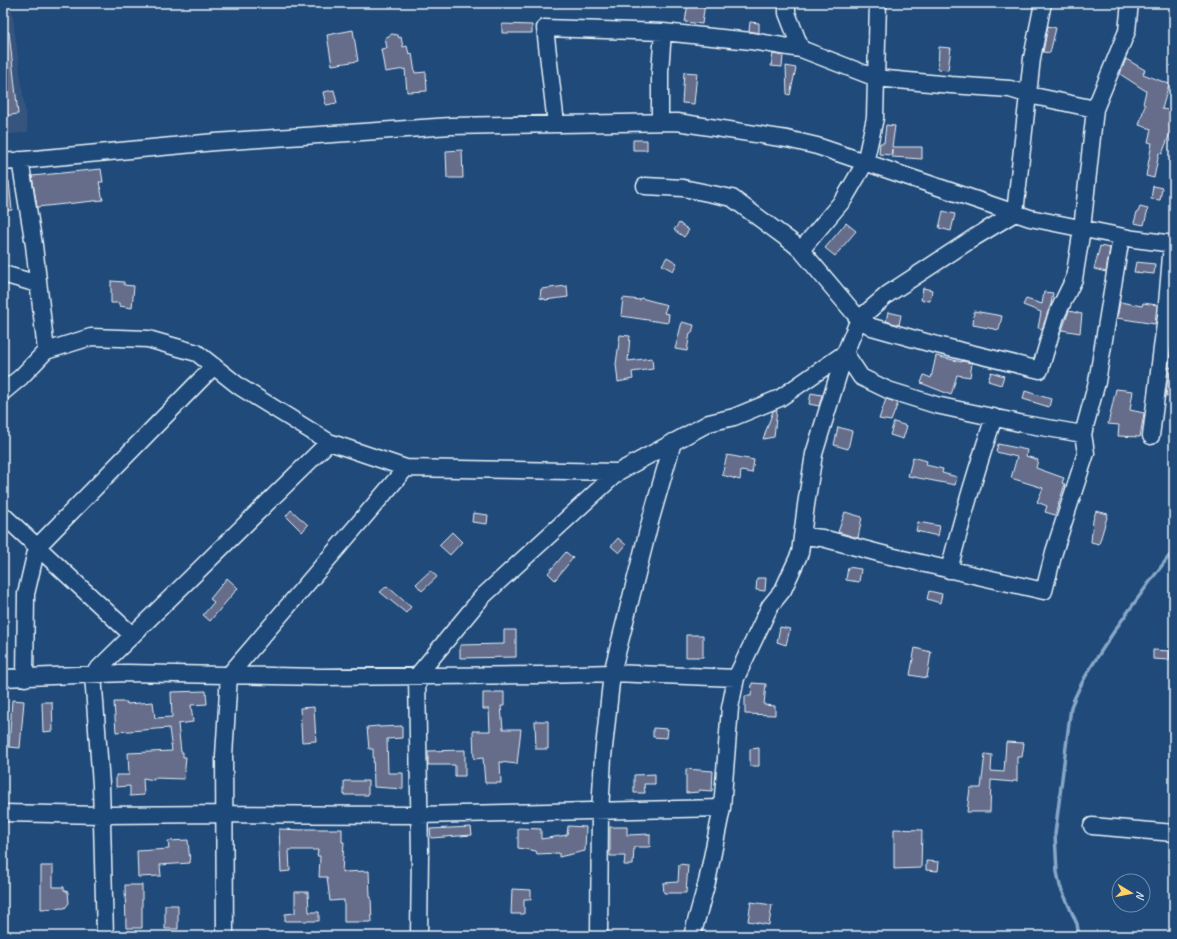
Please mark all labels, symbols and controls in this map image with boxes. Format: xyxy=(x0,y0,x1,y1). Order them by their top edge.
north arrow xyxy=(1111,873,1151,913)
text: N xyxy=(1133,890,1148,901)

